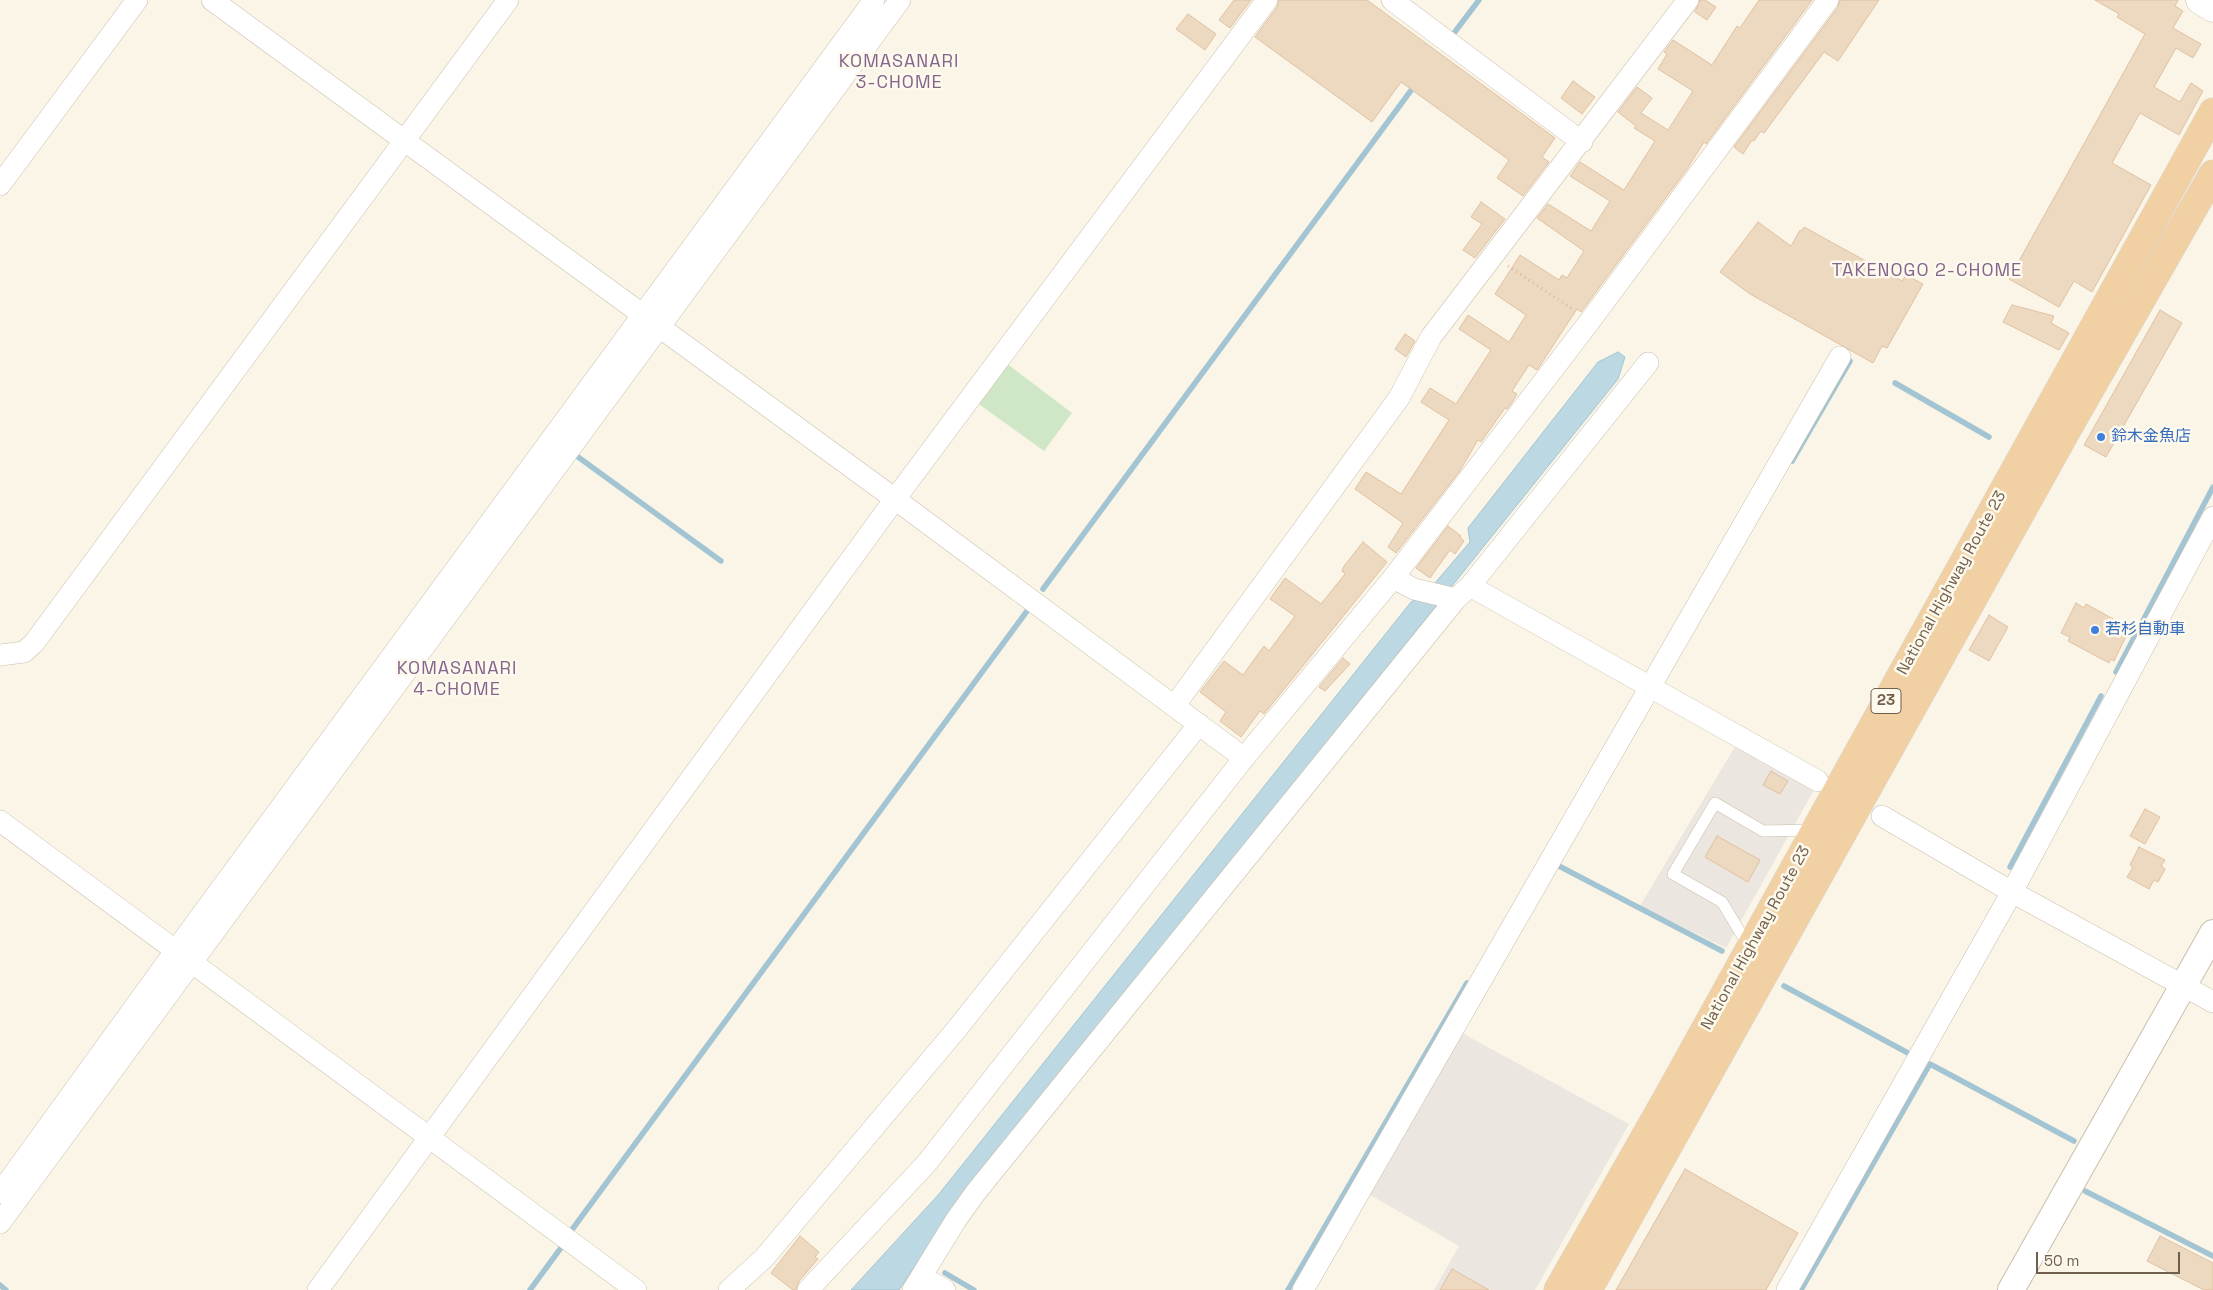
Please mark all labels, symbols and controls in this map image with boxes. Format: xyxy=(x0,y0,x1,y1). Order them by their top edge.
district label: KOMASANARI 3-CHOME xyxy=(837,51,961,94)
district label: TAKENOGO 2-CHOME xyxy=(1830,260,2024,282)
place label: 鈴木金魚店 xyxy=(2111,427,2191,447)
marker: 鈴木金魚店 xyxy=(2095,431,2107,443)
street label: National Highway Route 23 xyxy=(1893,488,2011,678)
place label: 若杉自動車 xyxy=(2105,620,2185,640)
marker: 若杉自動車 xyxy=(2089,624,2101,636)
district label: KOMASANARI 4-CHOME xyxy=(395,658,519,701)
road number: 23 xyxy=(1871,688,1901,714)
street label: National Highway Route 23 xyxy=(1697,843,1815,1033)
scale bar xyxy=(2038,1242,2182,1274)
text: 50 m xyxy=(2044,1251,2079,1270)

